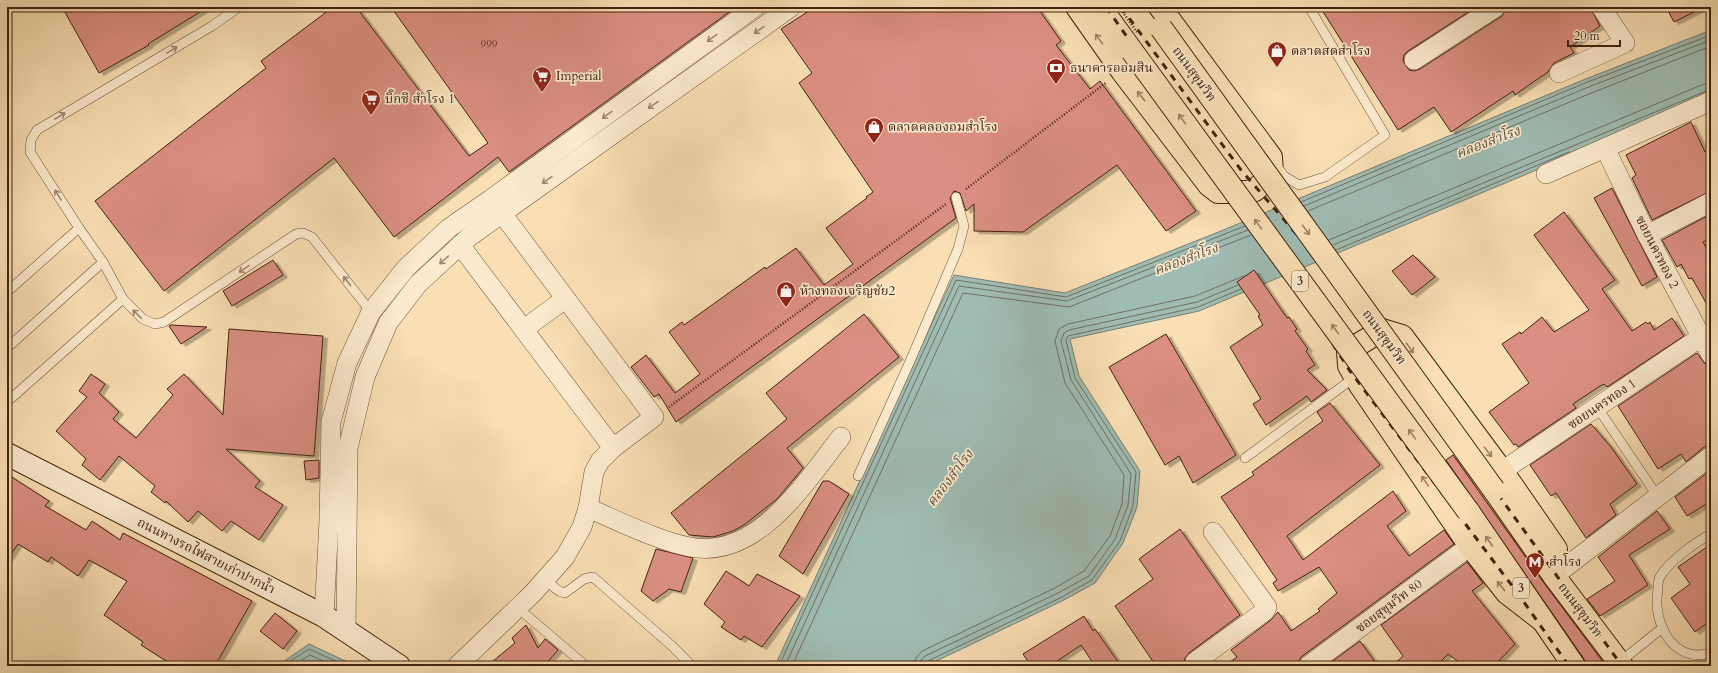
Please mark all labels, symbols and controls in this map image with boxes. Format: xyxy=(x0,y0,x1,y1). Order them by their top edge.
scale bar xyxy=(1568,22,1620,48)
one-way arrow xyxy=(754,26,765,34)
text: 20 m xyxy=(1574,28,1601,44)
one-way arrow xyxy=(707,34,718,42)
one-way arrow xyxy=(1095,34,1103,45)
house number: 999 xyxy=(481,37,498,52)
shop icon: ตลาดสดสำโรง xyxy=(1266,40,1288,68)
place label: ตลาดสดสำโรง xyxy=(1291,42,1370,60)
street label: ถนนสุขุมวิท xyxy=(1168,43,1220,105)
one-way arrow xyxy=(166,46,177,54)
bank icon: ธนาคารออมสิน xyxy=(1045,57,1067,85)
place label: ธนาคารออมสิน xyxy=(1070,59,1154,77)
supermarket icon: Imperial xyxy=(531,65,553,93)
place label: Imperial xyxy=(556,67,602,85)
supermarket icon: บิ๊กซี สำโรง 1 xyxy=(360,88,382,116)
place label: บิ๊กซี สำโรง 1 xyxy=(385,89,455,108)
one-way arrow xyxy=(1136,91,1145,102)
one-way arrow xyxy=(648,101,659,109)
one-way arrow xyxy=(602,111,613,119)
one-way arrow xyxy=(54,112,65,120)
one-way arrow xyxy=(1177,114,1186,125)
shop icon: ตลาดคลองถมสำโรง xyxy=(863,116,885,144)
place label: ตลาดคลองถมสำโรง xyxy=(888,118,998,136)
water label: คลองสำโรง xyxy=(1453,120,1524,163)
one-way arrow xyxy=(542,176,553,184)
one-way arrow xyxy=(53,189,61,201)
street label: ซอยนครทอง 2 xyxy=(1631,213,1683,292)
one-way arrow xyxy=(1254,219,1262,230)
one-way arrow xyxy=(1302,224,1310,235)
water label: คลองสำโรง xyxy=(1151,237,1222,280)
one-way arrow xyxy=(439,255,449,264)
one-way arrow xyxy=(238,266,250,274)
road number: 3 xyxy=(1292,271,1308,291)
one-way arrow xyxy=(343,276,351,287)
shop icon: ห้างทองเจริญชัย2 xyxy=(775,280,797,308)
place label: ห้างทองเจริญชัย2 xyxy=(800,282,896,300)
street label: ถนนสุขุมวิท xyxy=(1358,306,1410,368)
one-way arrow xyxy=(132,309,142,319)
one-way arrow xyxy=(1331,324,1339,335)
one-way arrow xyxy=(1406,343,1415,354)
street label: ซอยนครทอง 1 xyxy=(1564,374,1640,434)
one-way arrow xyxy=(1408,429,1416,440)
water label: คลองสำโรง xyxy=(921,444,978,511)
one-way arrow xyxy=(1484,447,1492,458)
one-way arrow xyxy=(1421,475,1429,486)
street label: ถนนทางรถไฟสายเก่าปากน้ำ xyxy=(134,512,279,599)
one-way arrow xyxy=(1485,536,1493,547)
metro station icon: สำโรง xyxy=(1524,551,1546,579)
place label: สำโรง xyxy=(1549,553,1581,571)
street label: ซอยสุขุมวิท 80 xyxy=(1352,575,1426,637)
road number: 3 xyxy=(1513,578,1529,598)
street label: ถนนสุขุมวิท xyxy=(1554,579,1606,641)
one-way arrow xyxy=(1497,581,1505,592)

